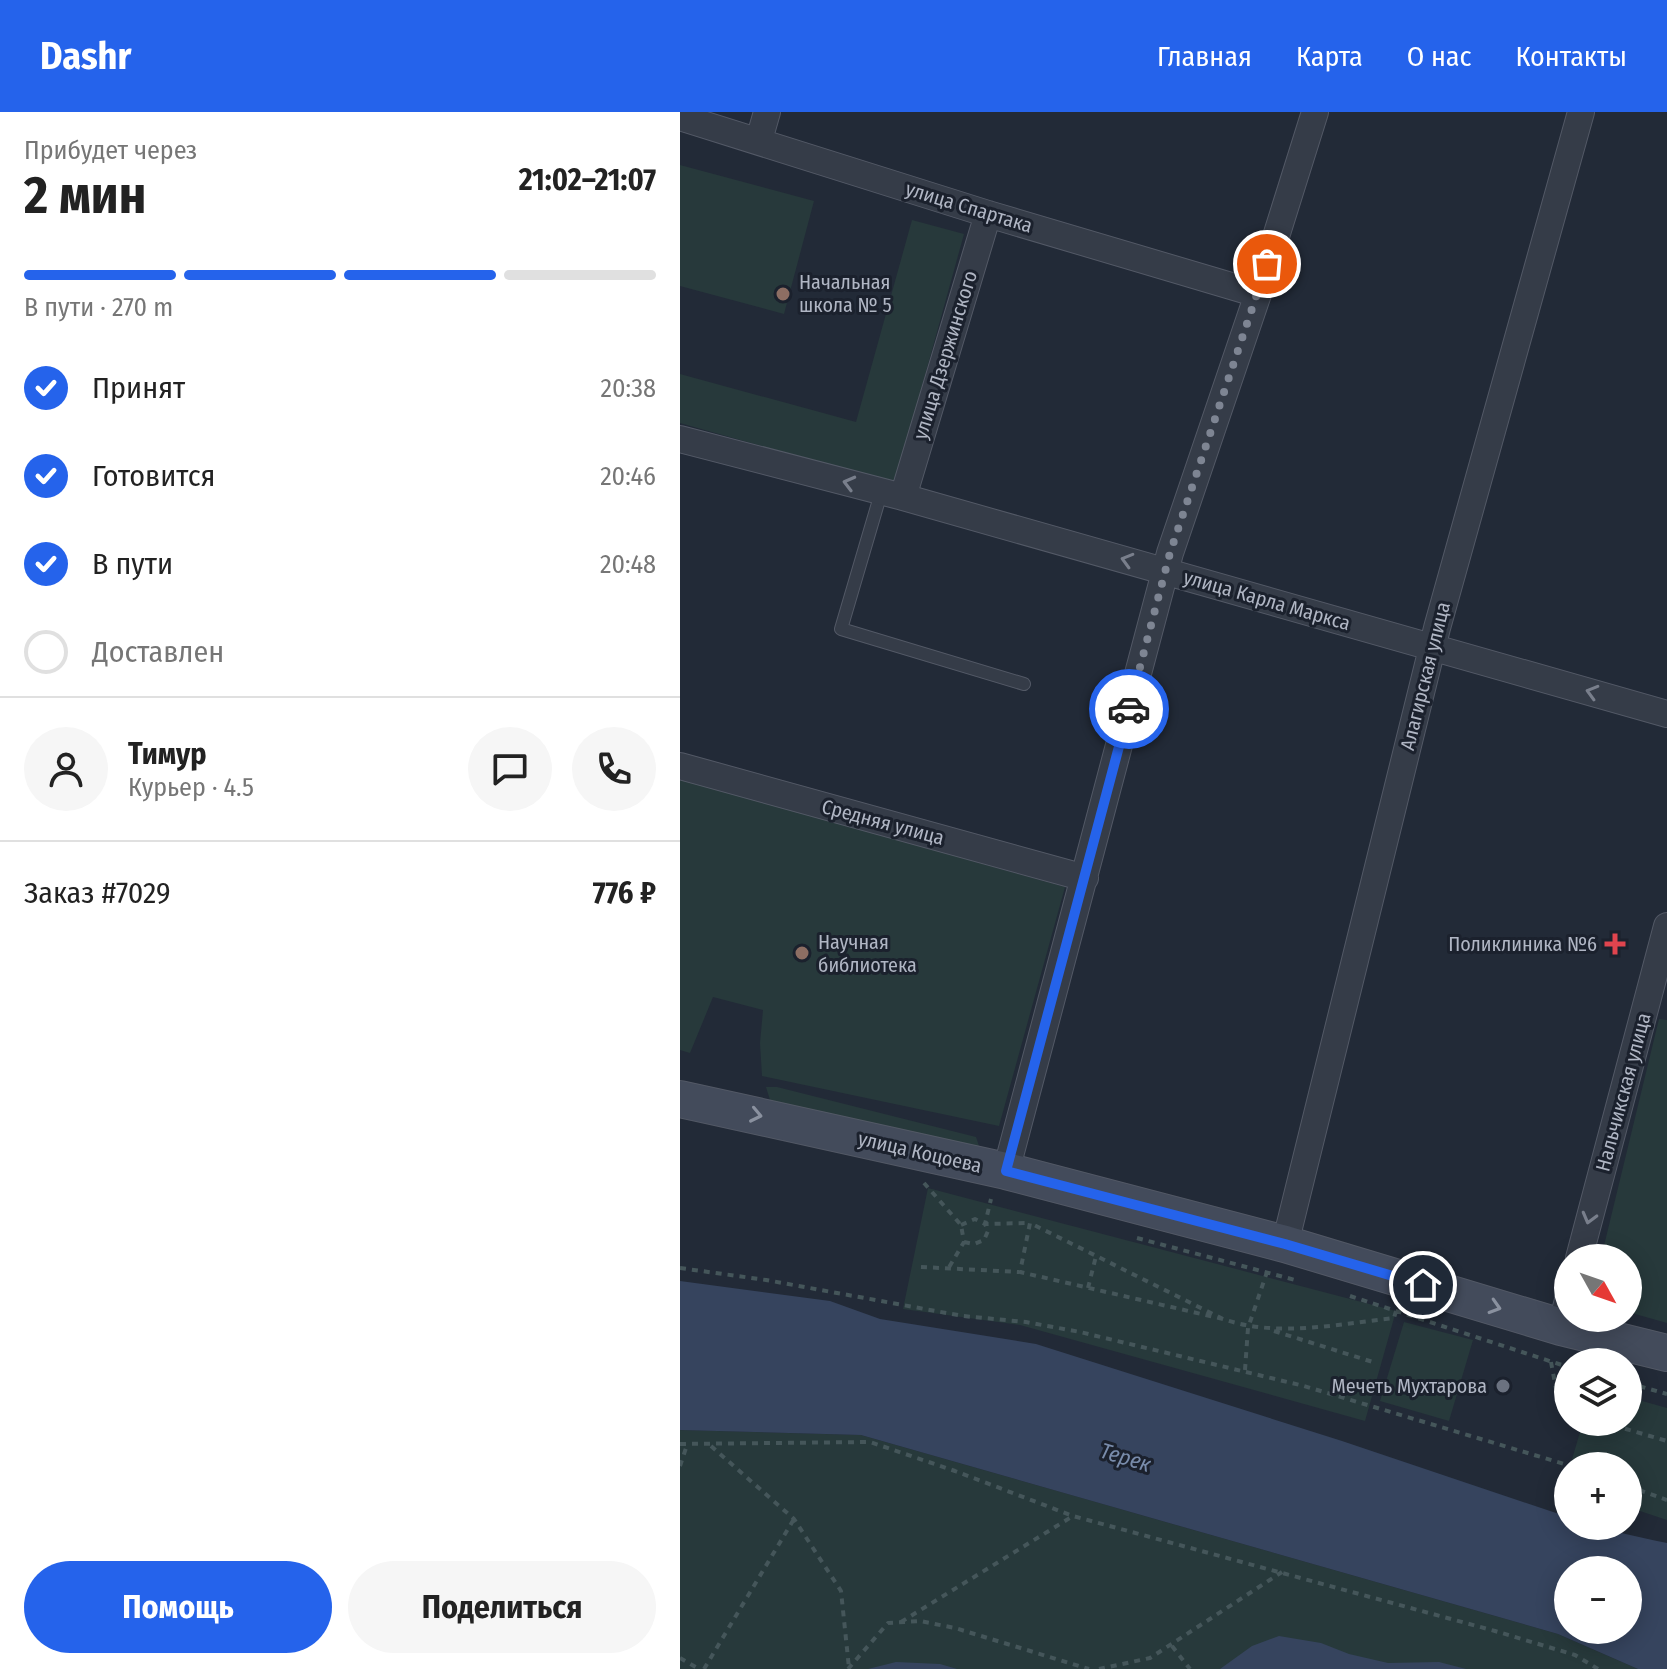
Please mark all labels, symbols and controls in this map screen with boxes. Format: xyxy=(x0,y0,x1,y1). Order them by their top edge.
text: Dashr xyxy=(40,33,131,79)
text: Главная xyxy=(1157,40,1252,73)
text: Карта xyxy=(1296,40,1363,73)
text: О нас xyxy=(1407,40,1472,73)
text: Контакты xyxy=(1516,40,1627,73)
text: Прибудет через xyxy=(24,135,197,166)
text: 21:02–21:07 xyxy=(519,162,656,198)
text: 2 мин xyxy=(24,164,146,227)
street label: улица Спартака xyxy=(903,176,1035,238)
pin xyxy=(1233,230,1301,298)
icon: bag xyxy=(1245,242,1289,286)
street label: улица Дзержинского xyxy=(908,268,982,442)
place label: Начальная школа № 5 xyxy=(799,270,892,317)
marker: Начальная школа № 5 xyxy=(774,285,792,303)
text: В пути · 270 m xyxy=(24,292,173,323)
icon: check xyxy=(24,366,68,410)
text: Принят xyxy=(92,370,185,406)
text: 20:38 xyxy=(601,373,656,404)
icon: check xyxy=(24,454,68,498)
text: Готовится xyxy=(92,458,215,494)
text: 20:46 xyxy=(600,461,656,492)
one-way arrow xyxy=(843,476,857,493)
icon: check xyxy=(24,542,68,586)
text: В пути xyxy=(92,546,173,582)
text: 20:48 xyxy=(600,549,656,580)
one-way arrow xyxy=(1120,553,1134,570)
street label: улица Карла Маркса xyxy=(1181,565,1353,635)
street label: Алагирская улица xyxy=(1395,599,1455,753)
text: Доставлен xyxy=(92,634,224,670)
courier xyxy=(1089,669,1169,749)
one-way arrow xyxy=(1586,685,1600,701)
icon: car xyxy=(1107,687,1151,731)
button: person xyxy=(24,727,108,811)
button: chat xyxy=(468,727,552,811)
button: phone xyxy=(572,727,656,811)
text: Тимур xyxy=(128,736,207,772)
text: Курьер · 4.5 xyxy=(128,772,254,803)
street label: Средняя улица xyxy=(819,794,947,850)
text: Заказ #7029 xyxy=(24,875,171,911)
text: 776 ₽ xyxy=(593,875,656,911)
place label: Научная библиотека xyxy=(818,930,917,977)
place label: Поликлиника №6 xyxy=(1448,932,1597,956)
marker: Поликлиника №6 xyxy=(1604,933,1626,955)
marker: Научная библиотека xyxy=(793,944,811,962)
street label: Нальчикская улица xyxy=(1590,1010,1656,1174)
one-way arrow xyxy=(749,1106,762,1123)
street label: улица Коцоева xyxy=(856,1126,984,1178)
one-way arrow xyxy=(1582,1211,1599,1225)
north arrow xyxy=(1554,1244,1642,1332)
map controls xyxy=(1554,1244,1642,1644)
pin xyxy=(1389,1251,1457,1319)
icon: home xyxy=(1401,1263,1445,1307)
one-way arrow xyxy=(1488,1298,1502,1314)
button: layers xyxy=(1554,1348,1642,1436)
place label: Мечеть Мухтарова xyxy=(1332,1374,1487,1398)
marker: Мечеть Мухтарова xyxy=(1494,1377,1512,1395)
water label: Терек xyxy=(1097,1437,1155,1478)
button: + xyxy=(1554,1452,1642,1540)
button: − xyxy=(1554,1556,1642,1644)
button: Помощь xyxy=(24,1561,332,1653)
button: Поделиться xyxy=(348,1561,656,1653)

